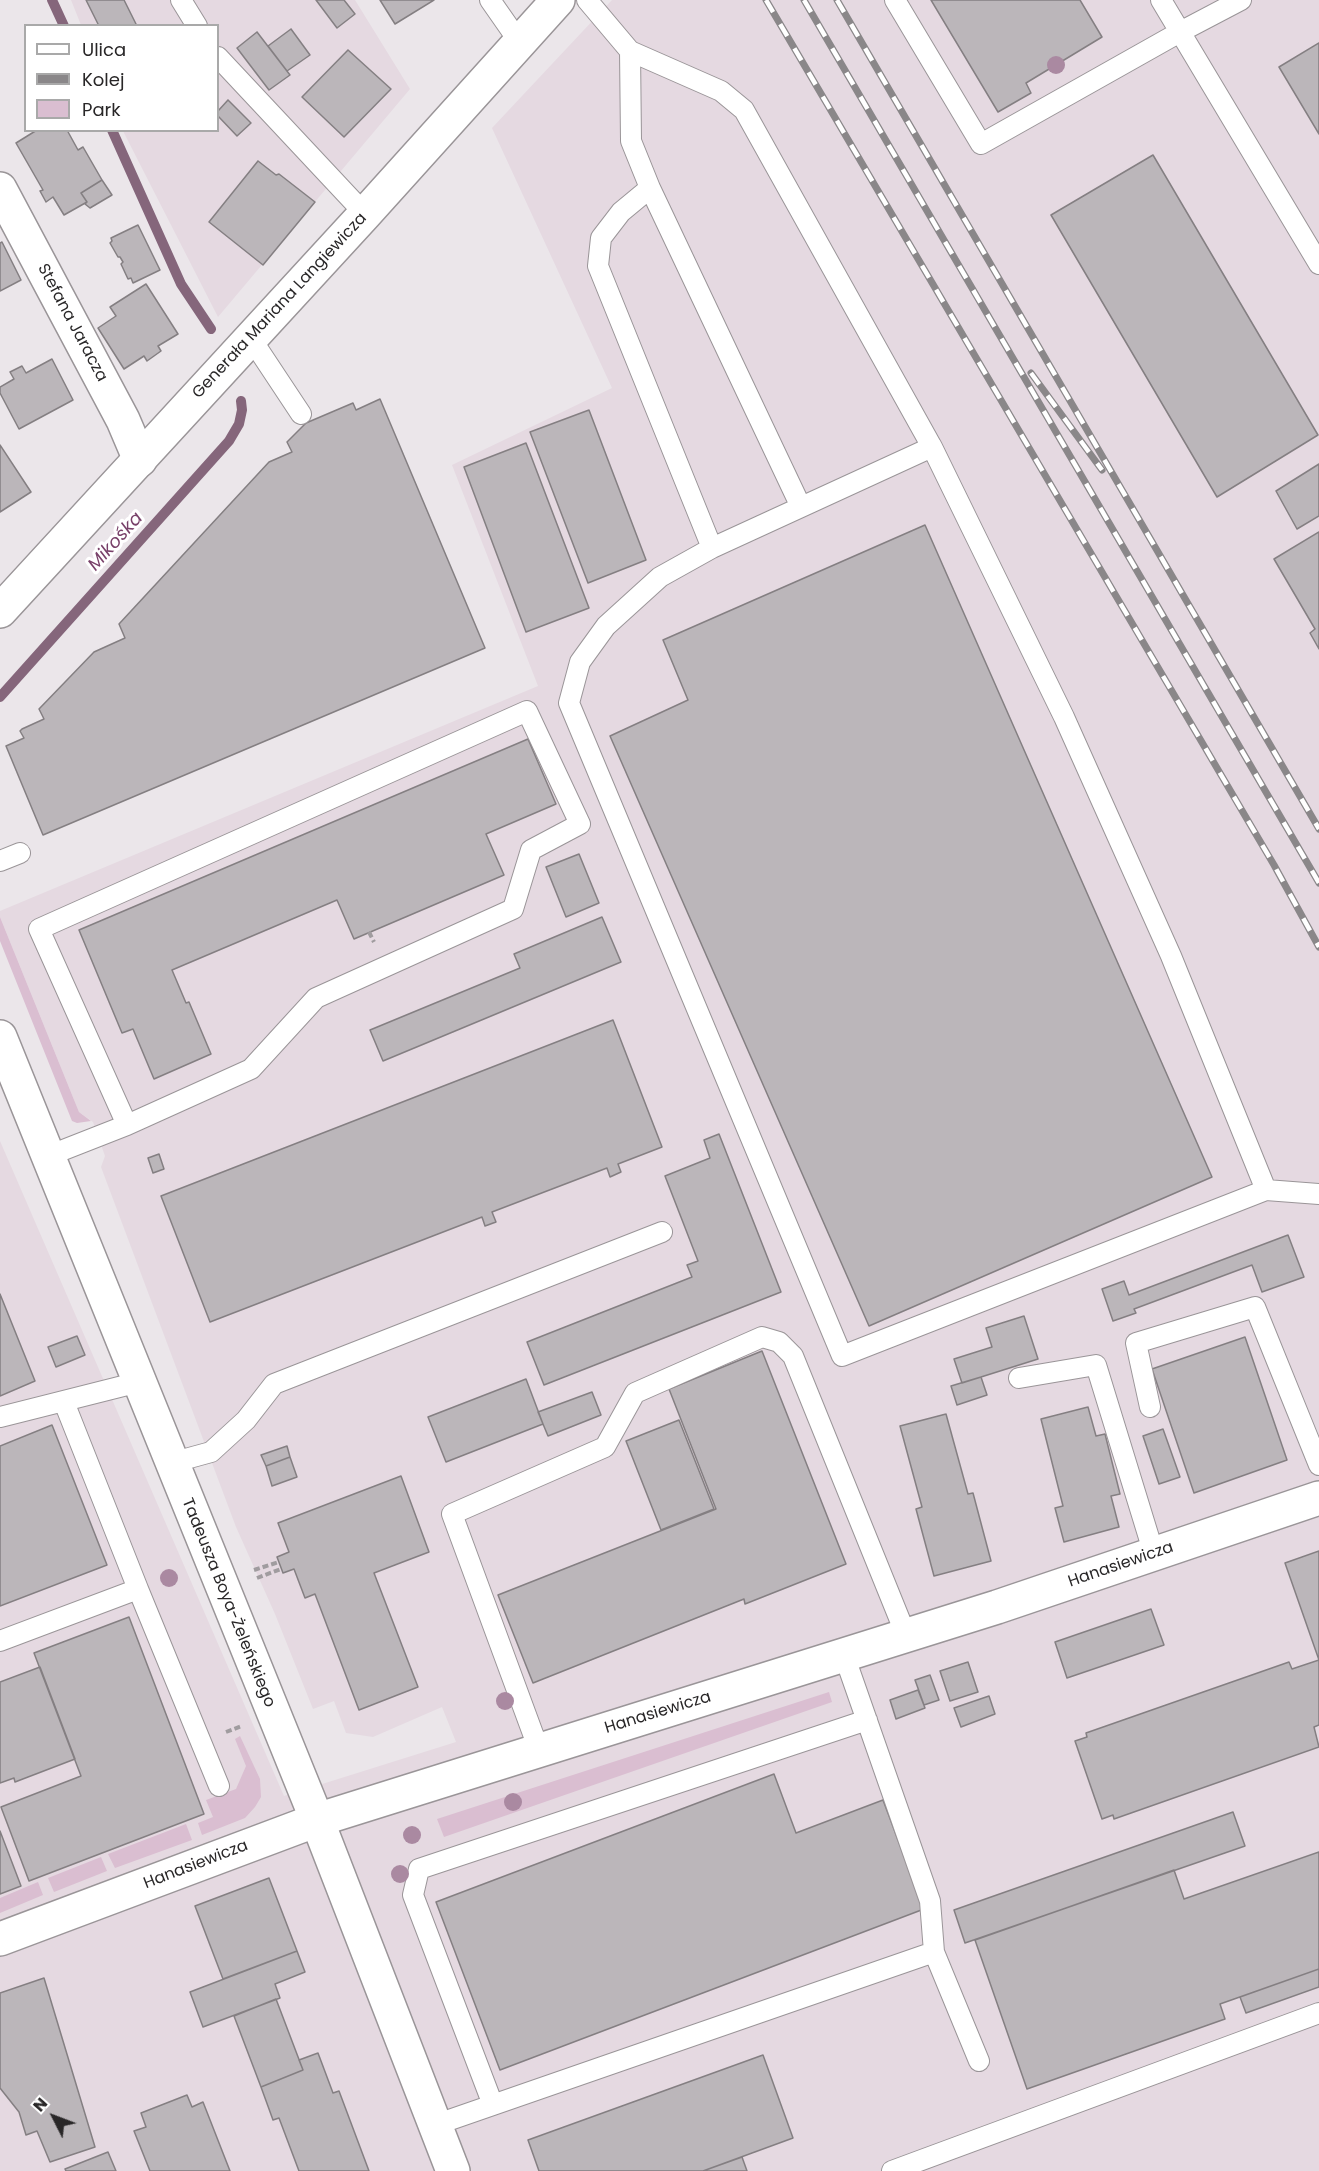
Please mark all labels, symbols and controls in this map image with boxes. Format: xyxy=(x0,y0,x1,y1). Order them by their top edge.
legend xyxy=(24,24,219,132)
text: Ulica xyxy=(82,37,126,62)
text: Kolej xyxy=(82,67,124,92)
text: Park xyxy=(82,97,121,122)
street label: Generała Mariana Langiewicza xyxy=(189,209,371,403)
street label: Stefana Jaracza xyxy=(33,261,111,385)
water label: Mikośka xyxy=(84,508,148,576)
street label: Tadeusza Boya-Żeleńskiego xyxy=(177,1496,279,1710)
street label: Hanasiewicza xyxy=(1066,1538,1176,1592)
street label: Hanasiewicza xyxy=(603,1688,713,1738)
street label: Hanasiewicza xyxy=(141,1836,251,1894)
north arrow xyxy=(24,2087,84,2147)
text: N xyxy=(28,2092,53,2117)

